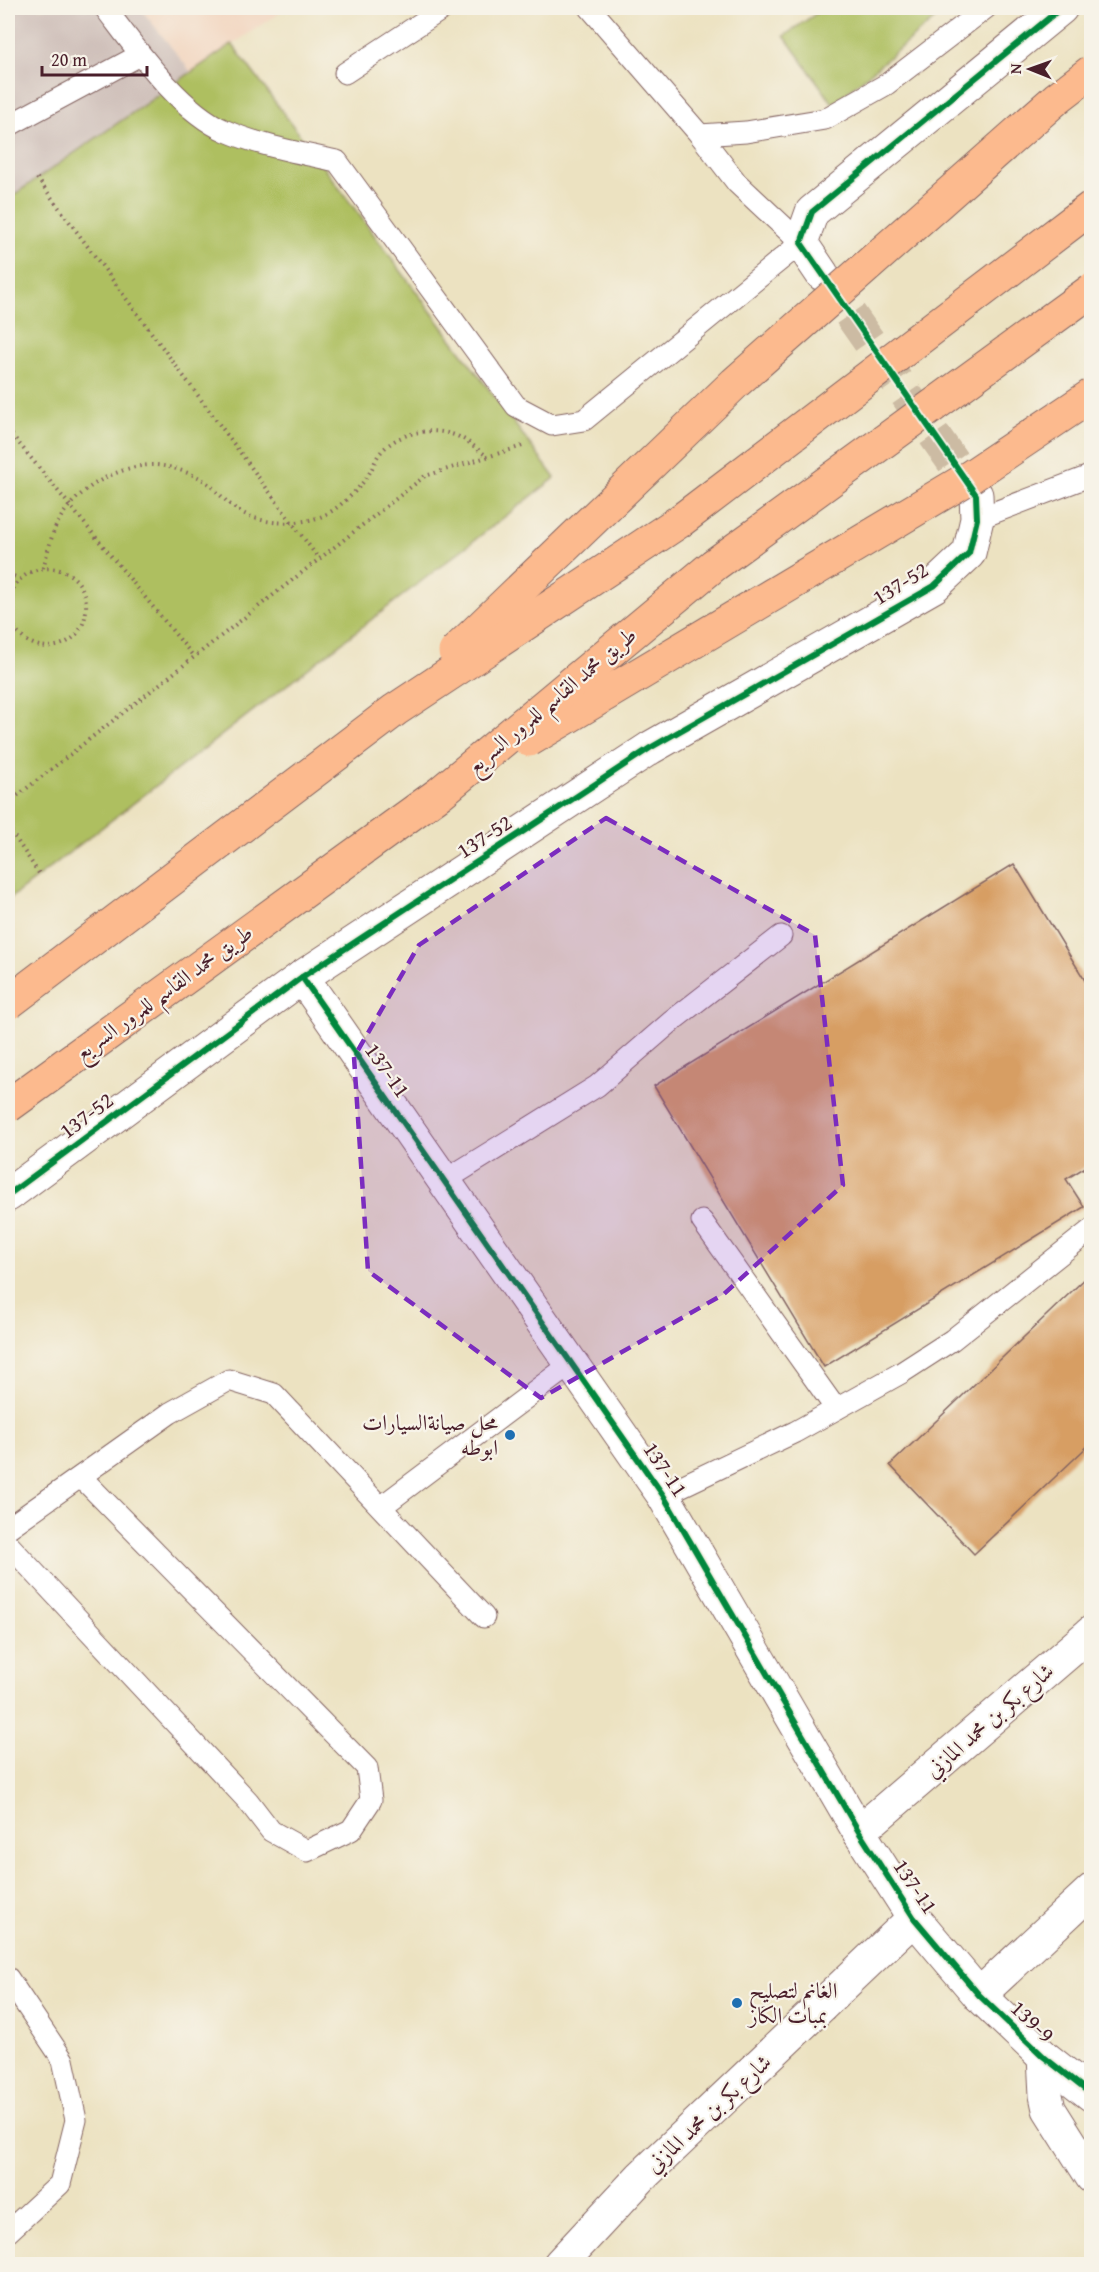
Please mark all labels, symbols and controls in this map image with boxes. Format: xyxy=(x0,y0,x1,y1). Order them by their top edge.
scale bar xyxy=(42,39,147,77)
north arrow xyxy=(1000,39,1060,99)
text: 20 m xyxy=(51,46,87,73)
text: N xyxy=(1003,63,1027,74)
street label: 137-52 xyxy=(866,553,934,613)
street label: طريق محمد القاسم للمرور السريع xyxy=(459,619,647,786)
street label: 137-52 xyxy=(450,806,518,866)
street label: طريق محمد القاسم للمرور السريع xyxy=(67,916,263,1073)
street label: 137-11 xyxy=(358,1036,418,1104)
street label: 137-52 xyxy=(52,1084,120,1146)
place label: محل صيانةالسيارات ابوطه xyxy=(362,1406,499,1463)
marker: محل صيانةالسيارات ابوطه xyxy=(503,1428,517,1442)
street label: 137-11 xyxy=(636,1435,696,1503)
street label: شارع بكر بن محمد المازني xyxy=(917,1655,1062,1787)
street label: 137-11 xyxy=(886,1852,946,1920)
place label: الغانم لتصليح بمبات الكاز xyxy=(747,1974,838,2031)
street label: 139-9 xyxy=(1004,1992,1062,2050)
marker: الغانم لتصليح بمبات الكاز xyxy=(730,1996,744,2010)
street label: شارع بكر بن محمد المازني xyxy=(638,2046,780,2182)

